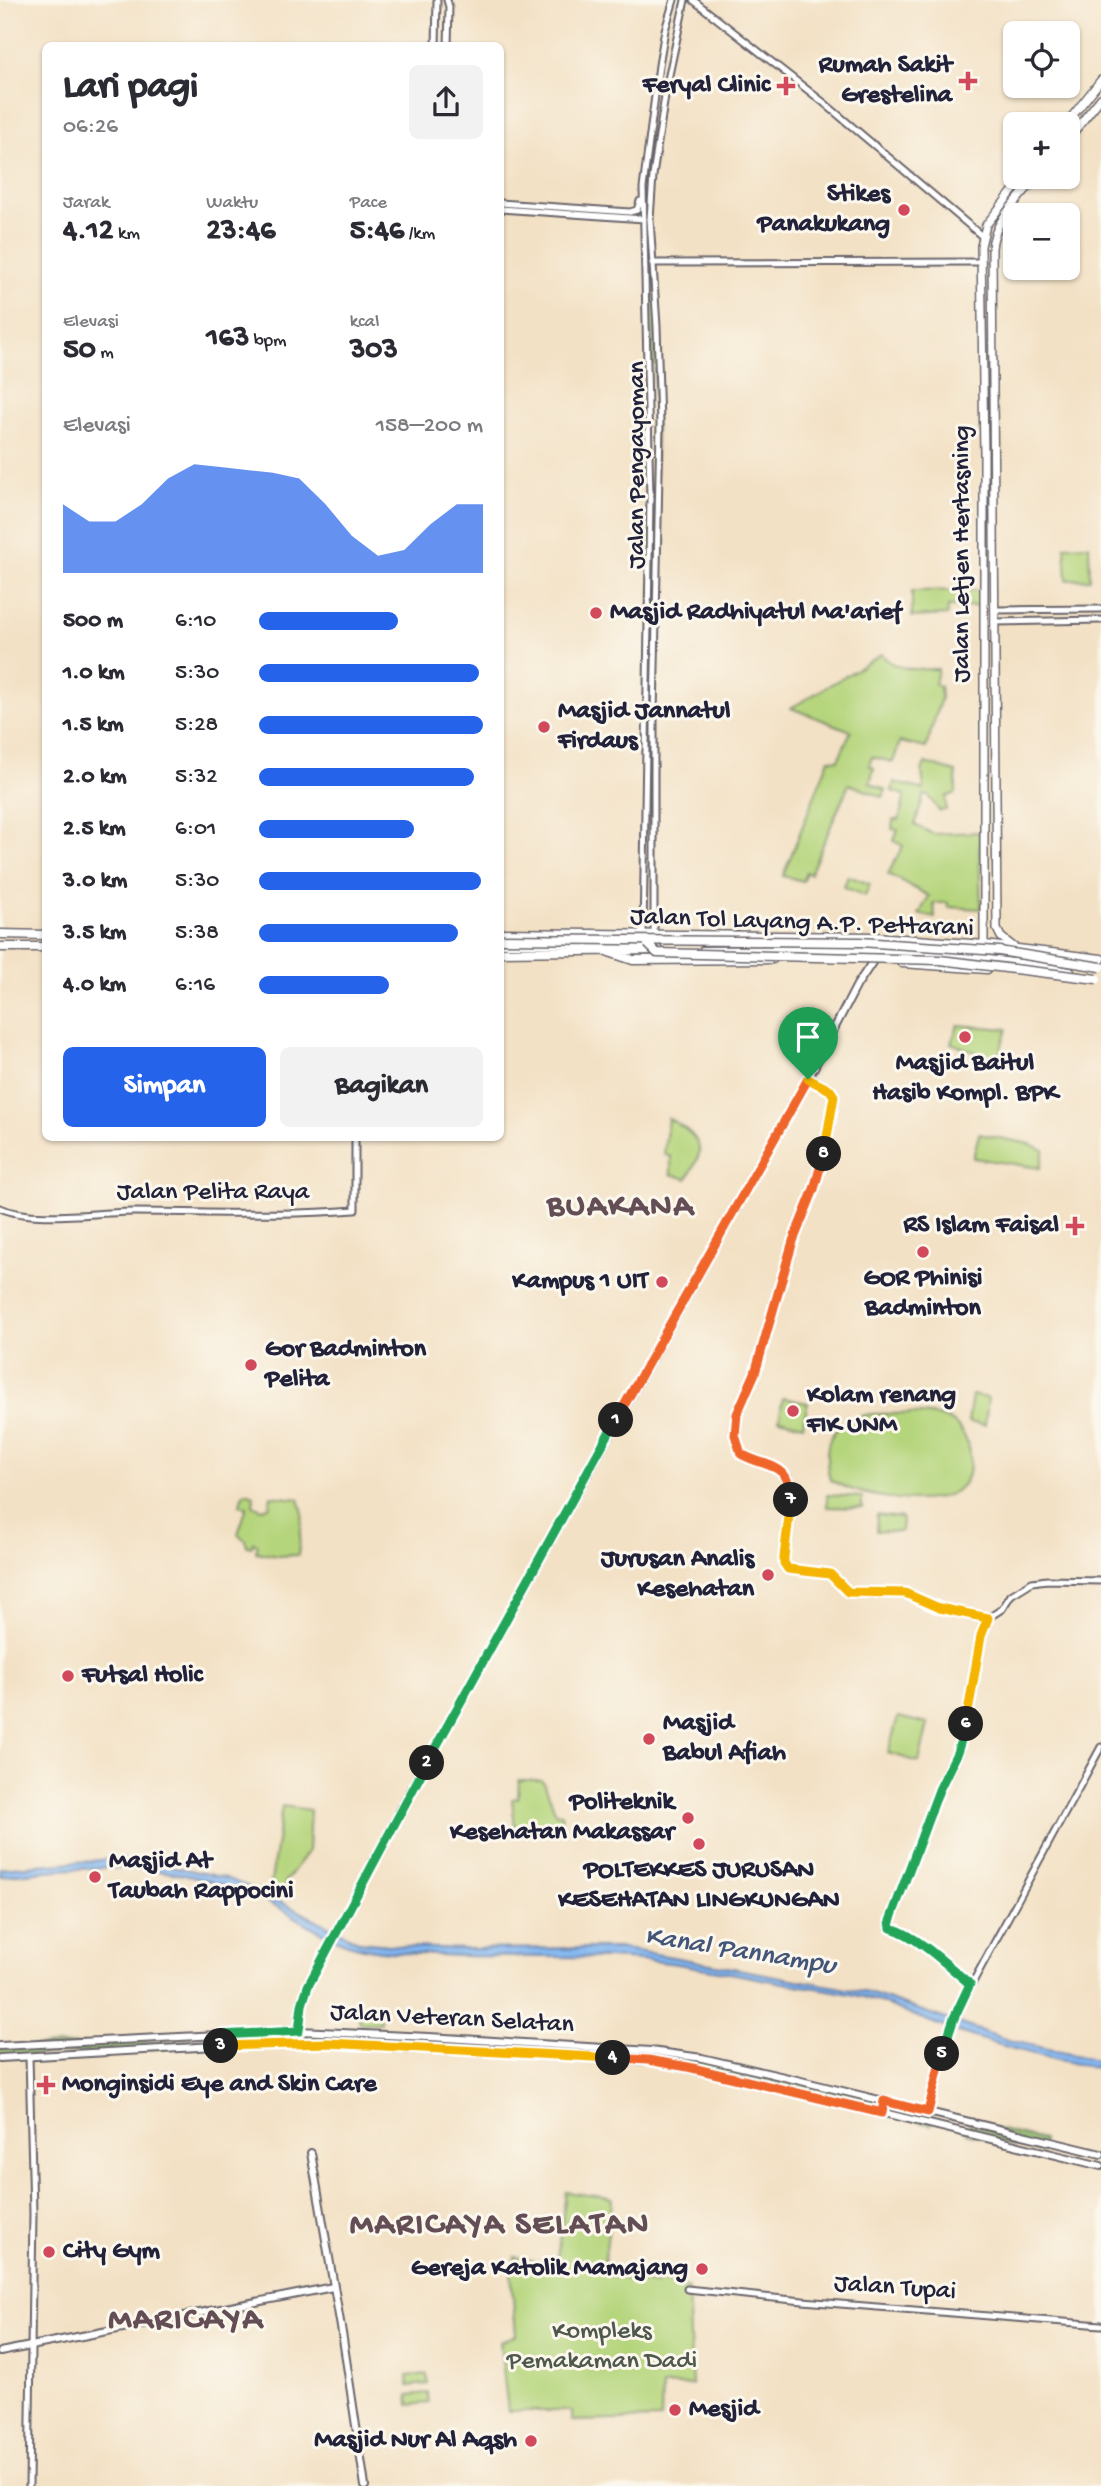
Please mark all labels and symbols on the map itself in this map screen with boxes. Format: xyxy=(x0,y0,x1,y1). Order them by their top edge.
place label: Rumah Sakit Grestelina xyxy=(818,51,954,112)
place label: Feryal Clinic xyxy=(642,71,772,102)
marker: Rumah Sakit Grestelina xyxy=(958,71,978,91)
marker: Feryal Clinic xyxy=(776,76,796,96)
place label: Stikes Panakukang xyxy=(755,180,891,241)
marker: Stikes Panakukang xyxy=(896,202,912,218)
street label: Jalan Pengayoman xyxy=(623,360,654,569)
street label: Jalan Letjen Hertasning xyxy=(948,425,979,683)
place label: Masjid Radhiyatul Ma'arief xyxy=(610,598,904,629)
marker: Masjid Radhiyatul Ma'arief xyxy=(588,605,604,621)
place label: Masjid Jannatul Firdaus xyxy=(557,697,731,758)
marker: Masjid Jannatul Firdaus xyxy=(536,719,552,735)
street label: Jalan Tol Layang A.P. Pettarani xyxy=(630,903,974,945)
pin xyxy=(778,1007,838,1079)
marker: Masjid Baitul Hasib Kompl. BPK xyxy=(957,1029,973,1045)
place label: Masjid Baitul Hasib Kompl. BPK xyxy=(872,1049,1061,1110)
pin: 8 xyxy=(806,1136,842,1172)
street label: Jalan Pelita Raya xyxy=(117,1178,311,1209)
district label: BUAKANA xyxy=(546,1189,696,1227)
place label: RS Islam Faisal xyxy=(902,1211,1059,1242)
marker: RS Islam Faisal xyxy=(1065,1216,1085,1236)
marker: GOR Phinisi Badminton xyxy=(915,1244,931,1260)
place label: GOR Phinisi Badminton xyxy=(864,1264,982,1325)
place label: Kampus 1 UIT xyxy=(511,1267,650,1298)
marker: Kampus 1 UIT xyxy=(654,1274,670,1290)
place label: Gor Badminton Pelita xyxy=(263,1335,427,1396)
marker: Gor Badminton Pelita xyxy=(243,1357,259,1373)
place label: Kolam renang FIK UNM xyxy=(806,1381,956,1442)
pin: 1 xyxy=(598,1402,634,1438)
marker: Kolam renang FIK UNM xyxy=(785,1403,801,1419)
pin: 7 xyxy=(774,1482,808,1518)
place label: Jurusan Analis Kesehatan xyxy=(600,1545,755,1606)
marker: Jurusan Analis Kesehatan xyxy=(760,1567,776,1583)
place label: Futsal Holic xyxy=(81,1661,205,1692)
marker: Futsal Holic xyxy=(60,1668,76,1684)
pin: 6 xyxy=(948,1706,984,1742)
place label: Masjid Babul Afiah xyxy=(662,1709,786,1770)
marker: Masjid Babul Afiah xyxy=(641,1731,657,1747)
pin: 2 xyxy=(410,1746,444,1780)
place label: Politeknik Kesehatan Makassar xyxy=(449,1788,677,1849)
marker: Politeknik Kesehatan Makassar xyxy=(680,1810,696,1826)
marker: POLTEKKES JURUSAN KESEHATAN LINGKUNGAN xyxy=(691,1836,707,1852)
place label: Masjid At Taubah Rappocini xyxy=(107,1847,294,1908)
place label: POLTEKKES JURUSAN KESEHATAN LINGKUNGAN xyxy=(557,1856,840,1917)
marker: Masjid At Taubah Rappocini xyxy=(87,1869,103,1885)
water label: Kanal Pannampu xyxy=(642,1921,840,1984)
street label: Jalan Veteran Selatan xyxy=(329,1998,575,2042)
pin: 3 xyxy=(204,2028,238,2064)
pin: 5 xyxy=(925,2036,960,2072)
pin: 4 xyxy=(596,2040,630,2076)
place label: Monginsidi Eye and Skin Care xyxy=(62,2070,378,2101)
marker: Monginsidi Eye and Skin Care xyxy=(36,2075,56,2095)
district label: MARICAYA SELATAN xyxy=(350,2207,650,2245)
place label: City Gym xyxy=(63,2237,160,2268)
marker: City Gym xyxy=(41,2244,57,2260)
place label: Gereja Katolik Mamajang xyxy=(411,2254,688,2285)
marker: Gereja Katolik Mamajang xyxy=(694,2261,710,2277)
street label: Jalan Tupai xyxy=(833,2269,957,2309)
district label: MARICAYA xyxy=(108,2302,264,2340)
park label: Kompleks Pemakaman Dadi xyxy=(506,2317,697,2378)
place label: Mesjid xyxy=(689,2395,761,2426)
marker: Mesjid xyxy=(667,2402,683,2418)
place label: Masjid Nur Al Aqsh xyxy=(314,2426,517,2457)
marker: Masjid Nur Al Aqsh xyxy=(523,2433,539,2449)

